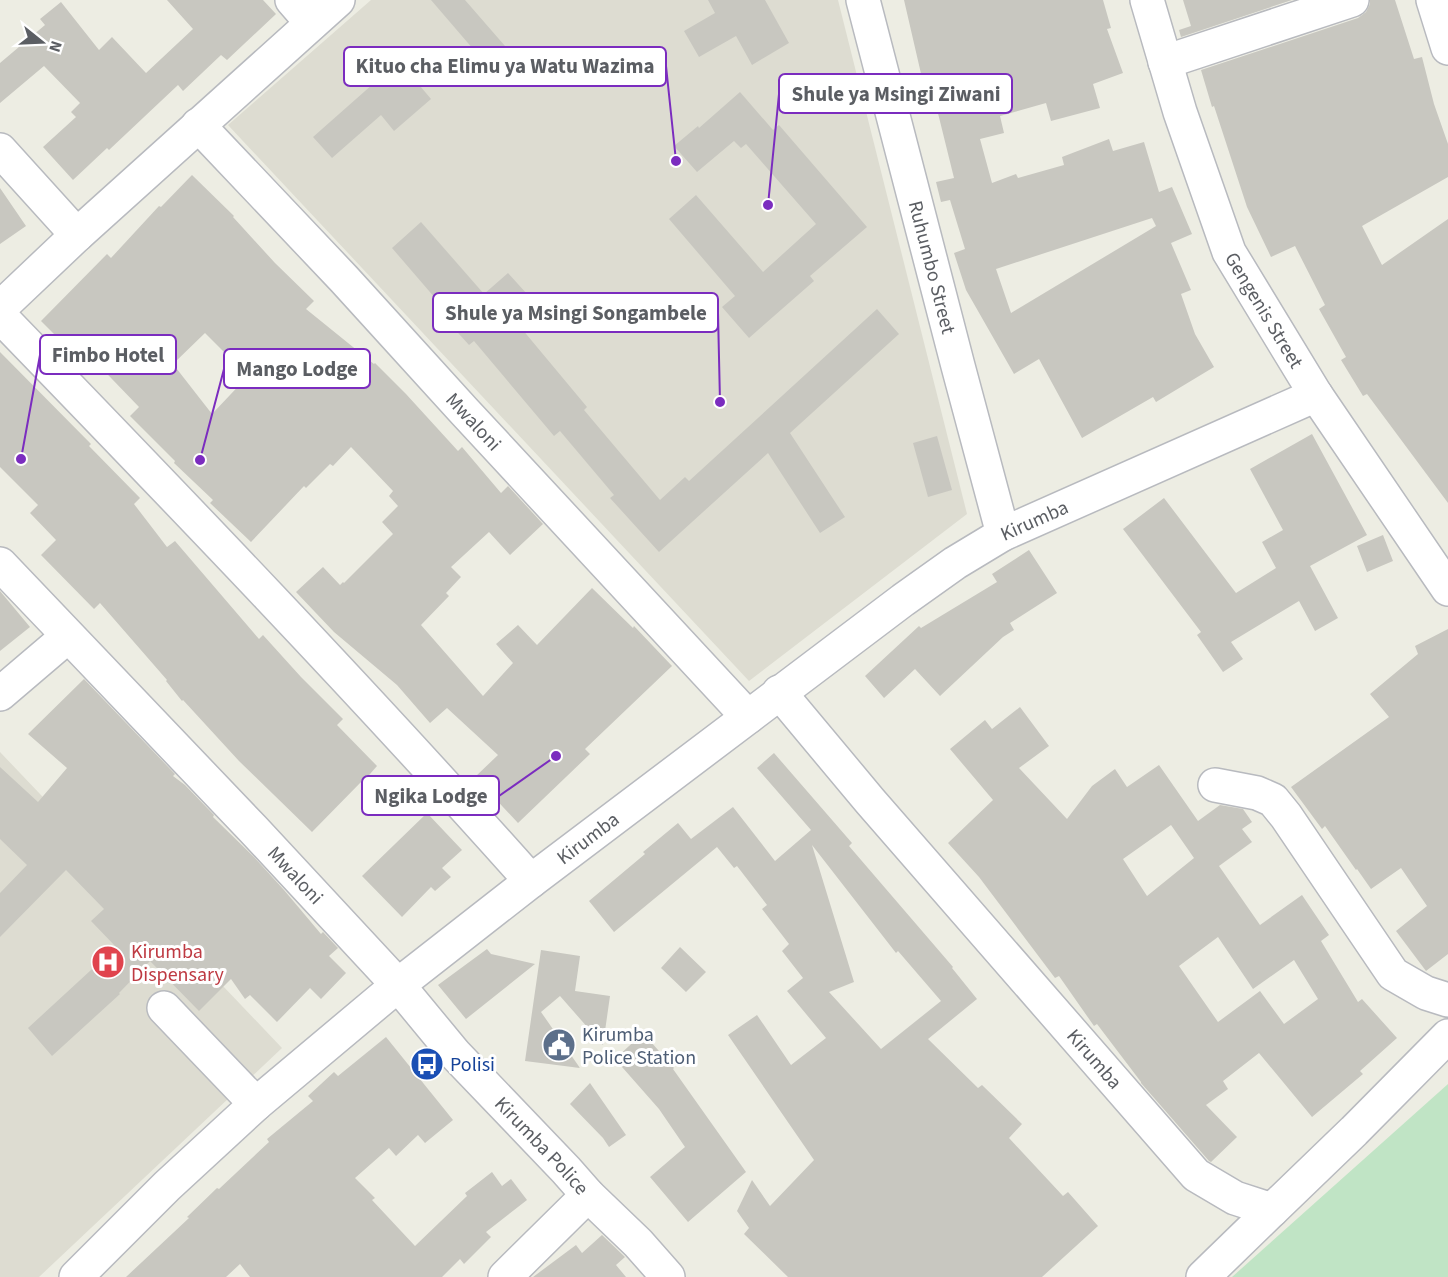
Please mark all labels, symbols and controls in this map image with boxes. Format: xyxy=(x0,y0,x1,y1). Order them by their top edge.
north arrow xyxy=(12,12,72,72)
text: N xyxy=(43,38,67,55)
callout: Kituo cha Elimu ya Watu Wazima xyxy=(344,47,666,86)
text: Kituo cha Elimu ya Watu Wazima xyxy=(356,51,654,81)
callout: Shule ya Msingi Ziwani xyxy=(779,74,1012,113)
text: Shule ya Msingi Ziwani xyxy=(792,79,1000,109)
street label: Ruhumbo Street xyxy=(901,198,962,337)
street label: Gengenis Street xyxy=(1217,247,1310,374)
callout: Shule ya Msingi Songambele xyxy=(433,293,718,332)
text: Shule ya Msingi Songambele xyxy=(445,298,707,328)
callout: Fimbo Hotel xyxy=(40,335,176,374)
text: Fimbo Hotel xyxy=(52,340,164,370)
callout: Mango Lodge xyxy=(224,349,370,388)
text: Mango Lodge xyxy=(236,354,358,384)
street label: Mwaloni xyxy=(439,387,507,458)
street label: Kirumba xyxy=(996,494,1073,548)
callout: Ngika Lodge xyxy=(362,776,499,815)
text: Ngika Lodge xyxy=(374,781,488,811)
street label: Kirumba xyxy=(551,806,626,872)
street label: Mwaloni xyxy=(261,840,329,911)
place label: Kirumba Dispensary xyxy=(131,938,224,989)
hospital icon: Kirumba Dispensary xyxy=(90,944,126,980)
place label: Kirumba Police Station xyxy=(582,1021,696,1072)
street label: Kirumba xyxy=(1060,1023,1128,1096)
public building icon: Kirumba Police Station xyxy=(541,1027,577,1063)
bus stop icon: Polisi xyxy=(409,1046,445,1082)
place label: Polisi xyxy=(450,1051,495,1079)
street label: Kirumba Police xyxy=(488,1091,595,1202)

